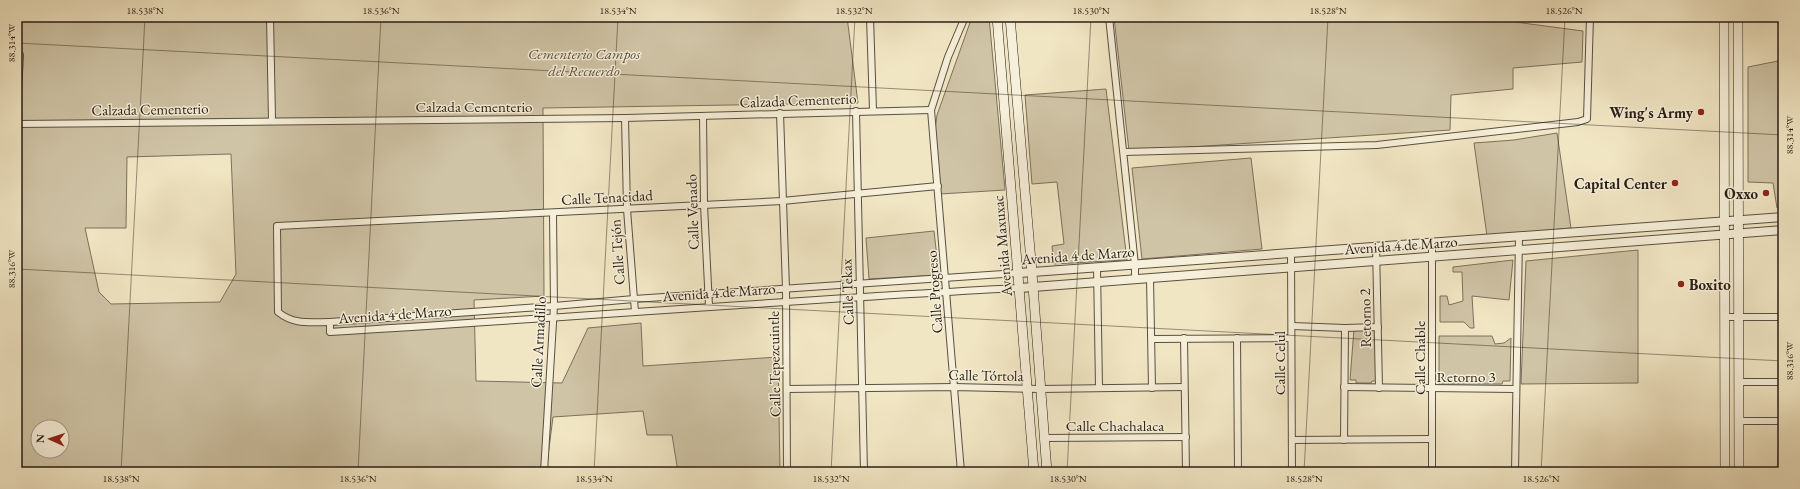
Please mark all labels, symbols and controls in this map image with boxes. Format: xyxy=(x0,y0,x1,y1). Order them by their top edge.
text: 18.538°N xyxy=(126,4,164,17)
text: 18.536°N xyxy=(362,4,400,17)
text: 18.534°N xyxy=(599,4,637,17)
text: 18.532°N xyxy=(835,4,873,17)
text: 18.530°N xyxy=(1072,4,1110,17)
text: 18.528°N xyxy=(1309,4,1347,17)
text: 18.526°N xyxy=(1545,4,1583,17)
text: 88.314°W xyxy=(5,23,18,62)
park label: Cementerio Campos del Recuerdo xyxy=(528,44,641,80)
street label: Calzada Cementerio xyxy=(739,88,857,112)
street label: Calzada Cementerio xyxy=(415,97,533,116)
street label: Calzada Cementerio xyxy=(91,98,209,120)
place label: Wing's Army xyxy=(1609,103,1694,122)
marker: Wing's Army xyxy=(1696,107,1706,117)
text: 88.314°W xyxy=(1783,115,1796,154)
street label: Calle Venado xyxy=(681,174,703,250)
place label: Capital Center xyxy=(1574,174,1668,193)
marker: Capital Center xyxy=(1670,178,1680,188)
place label: Oxxo xyxy=(1724,184,1758,203)
street label: Calle Tenacidad xyxy=(561,185,654,209)
marker: Oxxo xyxy=(1761,188,1771,198)
street label: Avenida Maxuxac xyxy=(988,195,1016,298)
street label: Calle Tejón xyxy=(605,218,629,285)
street label: Avenida 4 de Marzo xyxy=(1343,232,1458,259)
street label: Avenida 4 de Marzo xyxy=(1020,242,1135,269)
text: 88.316°W xyxy=(5,249,18,288)
street label: Calle Progreso xyxy=(922,250,946,334)
street label: Calle Tekax xyxy=(836,258,858,326)
place label: Boxito xyxy=(1689,275,1731,294)
street label: Avenida 4 de Marzo xyxy=(661,279,776,306)
marker: Boxito xyxy=(1676,279,1686,289)
street label: Retorno 2 xyxy=(1355,287,1375,348)
street label: Calle Armadillo xyxy=(526,296,550,388)
street label: Avenida 4 de Marzo xyxy=(337,301,452,328)
street label: Calle Tepezcuintle xyxy=(764,311,784,417)
street label: Calle Chable xyxy=(1410,321,1429,395)
street label: Calle Celul xyxy=(1270,330,1289,395)
text: 88.316°W xyxy=(1783,341,1796,380)
street label: Calle Tórtola xyxy=(948,365,1024,385)
street label: Retorno 3 xyxy=(1436,367,1496,386)
street label: Calle Chachalaca xyxy=(1066,416,1164,435)
north arrow xyxy=(30,419,70,459)
text: N xyxy=(33,434,47,443)
text: 18.538°N xyxy=(102,472,140,485)
text: 18.536°N xyxy=(339,472,377,485)
text: 18.534°N xyxy=(575,472,613,485)
text: 18.532°N xyxy=(812,472,850,485)
text: 18.530°N xyxy=(1049,472,1087,485)
text: 18.528°N xyxy=(1285,472,1323,485)
text: 18.526°N xyxy=(1522,472,1560,485)

